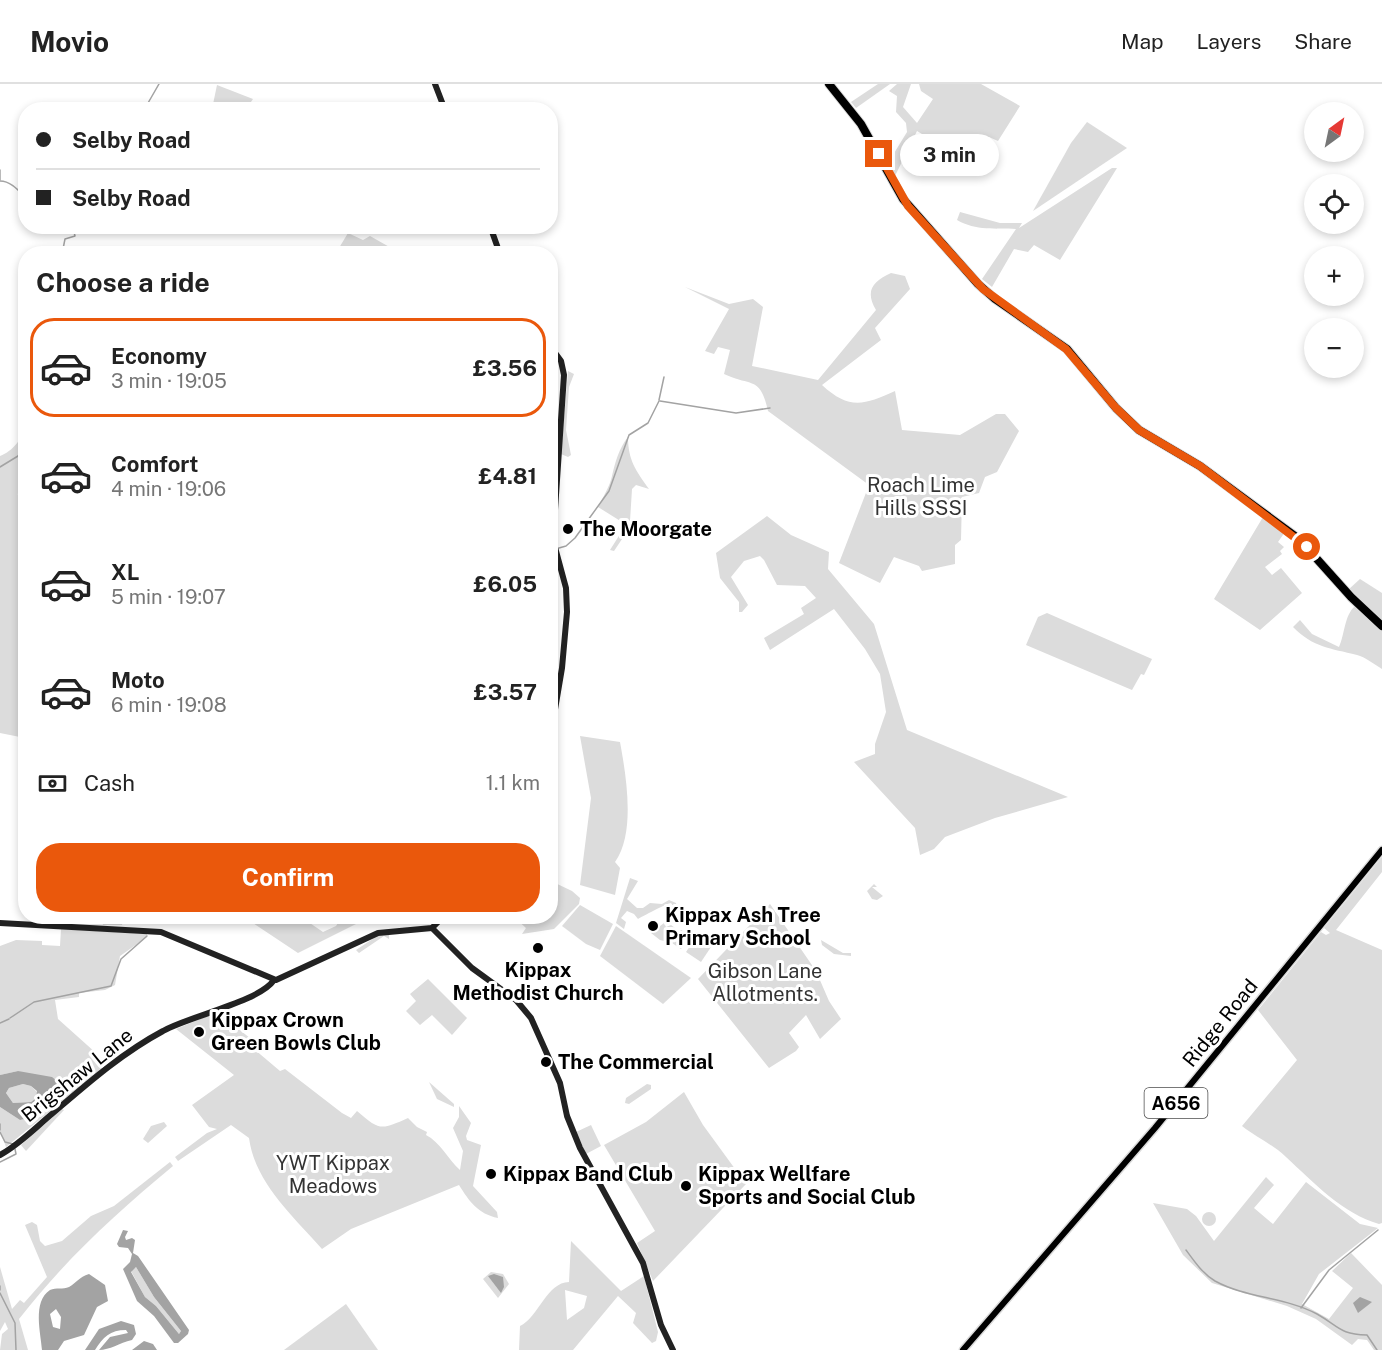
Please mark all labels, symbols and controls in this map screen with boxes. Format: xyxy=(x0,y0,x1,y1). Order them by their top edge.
text: Movio xyxy=(30,25,109,58)
text: Map xyxy=(1121,29,1164,54)
text: Layers xyxy=(1197,29,1261,54)
text: Share xyxy=(1294,29,1352,54)
north arrow xyxy=(1304,102,1364,162)
map controls xyxy=(1304,102,1364,378)
text: Selby Road xyxy=(72,127,191,153)
callout: 3 min xyxy=(900,133,999,175)
route end xyxy=(865,140,892,167)
text: 3 min xyxy=(923,143,976,167)
button: locate xyxy=(1304,174,1364,234)
text: Selby Road xyxy=(72,185,191,211)
button: + xyxy=(1304,246,1364,306)
text: Choose a ride xyxy=(36,266,210,298)
button: − xyxy=(1304,318,1364,378)
icon: car xyxy=(39,341,93,395)
text: Economy xyxy=(111,343,207,369)
text: £3.56 xyxy=(473,355,537,381)
text: 3 min · 19:05 xyxy=(111,369,227,393)
icon: car xyxy=(39,449,93,503)
text: Comfort xyxy=(111,451,198,477)
text: £4.81 xyxy=(478,463,537,489)
park label: Roach Lime Hills SSSI xyxy=(867,473,975,520)
text: 4 min · 19:06 xyxy=(111,477,226,501)
place label: The Moorgate xyxy=(580,517,712,541)
marker: The Moorgate xyxy=(561,522,575,536)
route start xyxy=(1293,533,1320,560)
icon: car xyxy=(39,557,93,611)
text: XL xyxy=(111,559,139,585)
text: £6.05 xyxy=(473,571,537,597)
text: 5 min · 19:07 xyxy=(111,585,226,609)
icon: car xyxy=(39,665,93,719)
text: Moto xyxy=(111,667,165,693)
text: £3.57 xyxy=(474,679,537,705)
text: 6 min · 19:08 xyxy=(111,693,227,717)
icon: cash xyxy=(36,767,69,800)
text: Cash xyxy=(84,770,135,796)
text: 1.1 km xyxy=(486,771,540,795)
button: Confirm xyxy=(36,843,540,912)
place label: Kippax Ash Tree Primary School xyxy=(665,903,821,950)
marker: Kippax Ash Tree Primary School xyxy=(646,919,660,933)
marker: Kippax Methodist Church xyxy=(531,941,545,955)
place label: Kippax Methodist Church xyxy=(453,958,623,1005)
park label: Gibson Lane Allotments. xyxy=(708,959,822,1006)
street label: Ridge Road xyxy=(1177,974,1263,1072)
place label: Kippax Crown Green Bowls Club xyxy=(211,1008,381,1055)
street label: Brigshaw Lane xyxy=(17,1023,137,1127)
marker: Kippax Crown Green Bowls Club xyxy=(192,1025,206,1039)
place label: The Commercial xyxy=(558,1050,714,1074)
marker: The Commercial xyxy=(539,1055,553,1069)
road number: A656 xyxy=(1144,1088,1208,1118)
park label: YWT Kippax Meadows xyxy=(276,1151,390,1198)
place label: Kippax Band Club xyxy=(503,1162,673,1186)
place label: Kippax Wellfare Sports and Social Club xyxy=(698,1162,915,1209)
marker: Kippax Band Club xyxy=(484,1167,498,1181)
marker: Kippax Wellfare Sports and Social Club xyxy=(679,1179,693,1193)

